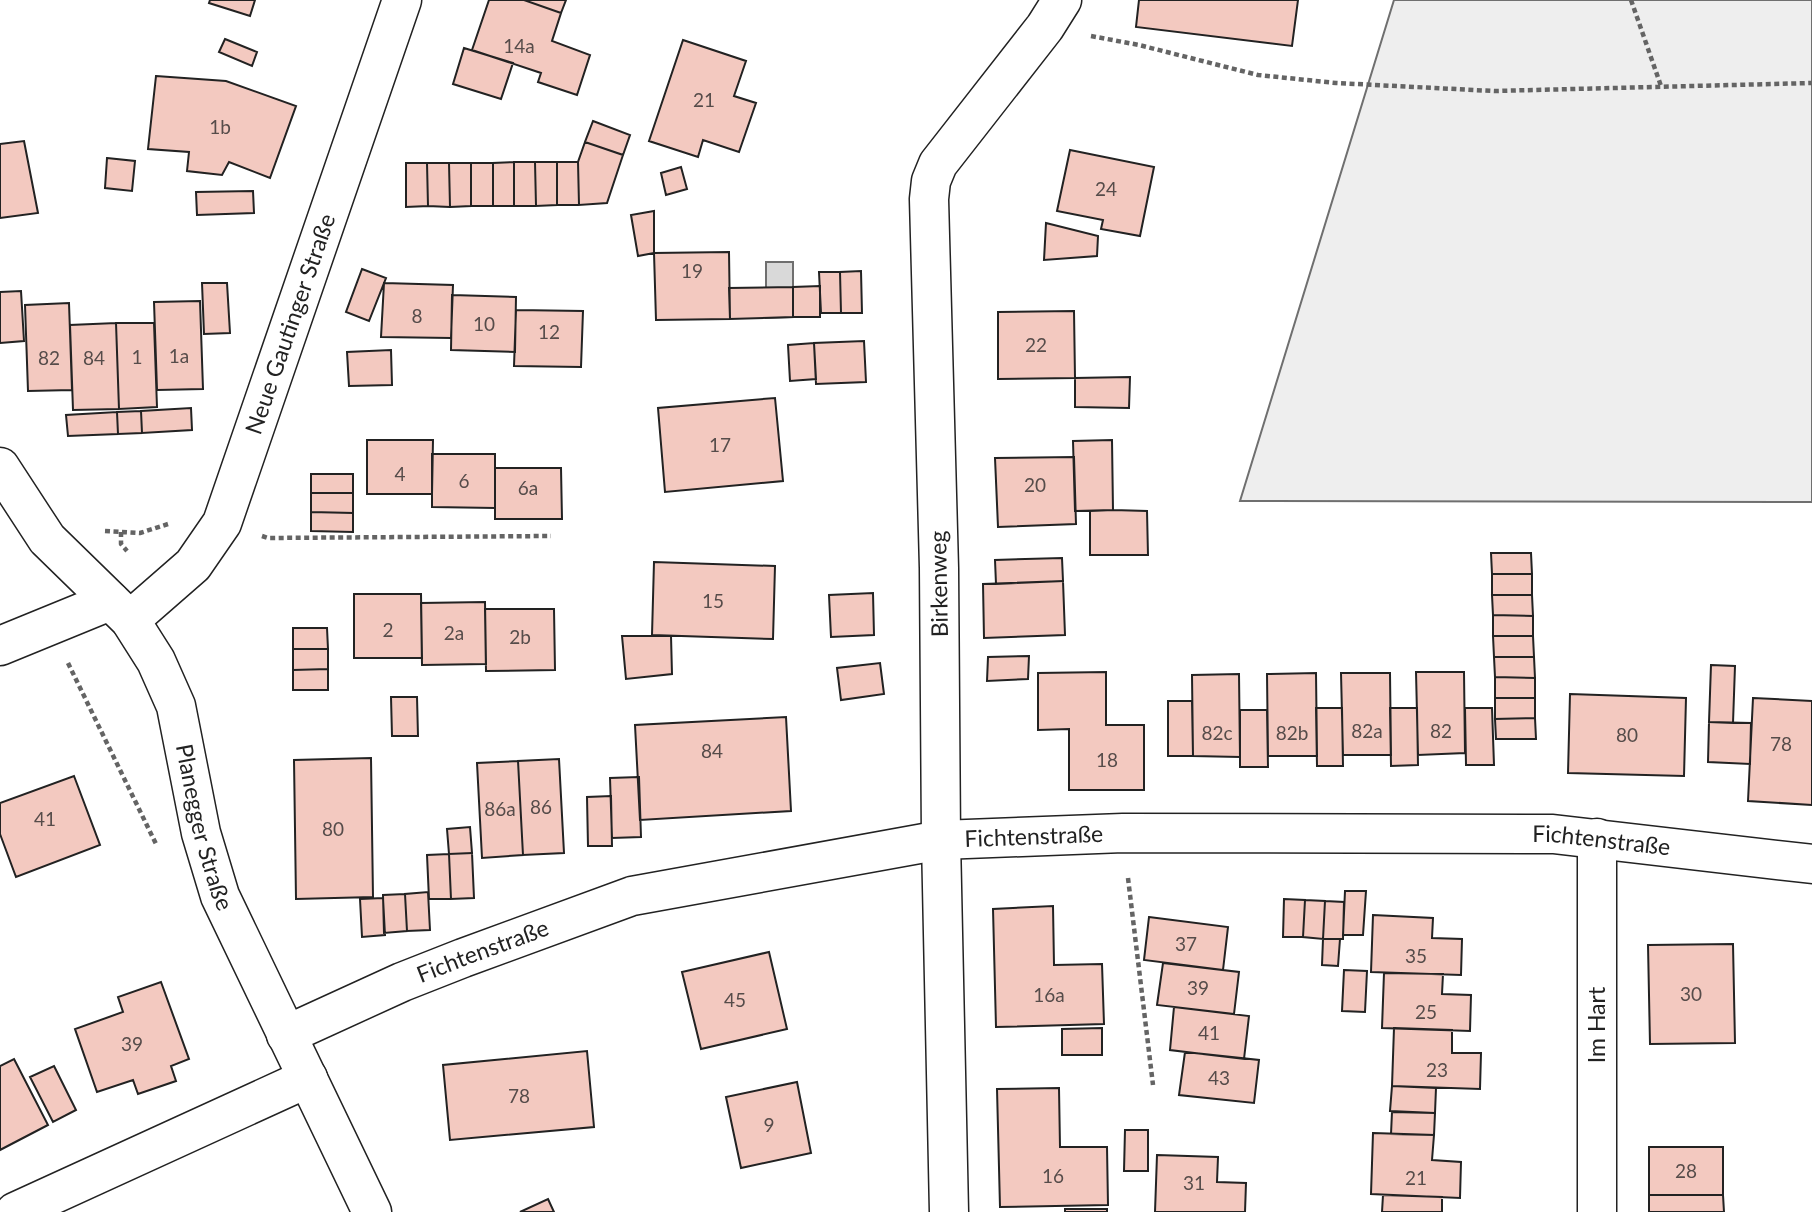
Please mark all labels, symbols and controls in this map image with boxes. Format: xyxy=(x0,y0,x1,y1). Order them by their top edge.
house number: 14a xyxy=(503,34,535,57)
house number: 21 xyxy=(693,88,715,111)
house number: 1b xyxy=(209,115,231,138)
house number: 24 xyxy=(1095,177,1117,200)
street label: Neue Gautinger Straße xyxy=(239,210,340,438)
house number: 19 xyxy=(681,259,703,282)
house number: 8 xyxy=(411,304,423,327)
house number: 10 xyxy=(473,312,495,335)
house number: 12 xyxy=(538,320,560,343)
house number: 22 xyxy=(1025,333,1047,356)
house number: 1a xyxy=(169,344,189,367)
house number: 1 xyxy=(131,345,143,368)
house number: 82 xyxy=(38,346,60,369)
house number: 84 xyxy=(83,346,105,369)
house number: 17 xyxy=(709,433,731,456)
house number: 4 xyxy=(394,462,406,485)
house number: 6 xyxy=(458,469,470,492)
house number: 20 xyxy=(1024,473,1046,496)
house number: 6a xyxy=(518,476,538,499)
street label: Birkenweg xyxy=(923,531,953,637)
house number: 15 xyxy=(702,589,724,612)
house number: 2 xyxy=(382,618,394,641)
house number: 2a xyxy=(444,621,464,644)
house number: 2b xyxy=(509,625,531,648)
house number: 82a xyxy=(1351,719,1383,742)
house number: 82 xyxy=(1430,719,1452,742)
house number: 82c xyxy=(1201,721,1233,744)
house number: 82b xyxy=(1276,721,1308,744)
house number: 80 xyxy=(1616,723,1638,746)
house number: 78 xyxy=(1770,732,1792,755)
house number: 84 xyxy=(701,739,723,762)
street label: Planegger Straße xyxy=(171,741,240,915)
house number: 18 xyxy=(1096,748,1118,771)
house number: 86 xyxy=(530,795,552,818)
house number: 86a xyxy=(484,797,516,820)
house number: 41 xyxy=(34,807,56,830)
house number: 80 xyxy=(322,817,344,840)
street label: Fichtenstraße xyxy=(964,819,1104,852)
street label: Fichtenstraße xyxy=(1532,819,1672,861)
street label: Fichtenstraße xyxy=(412,913,552,988)
house number: 37 xyxy=(1175,932,1197,955)
house number: 35 xyxy=(1405,944,1427,967)
house number: 39 xyxy=(1187,976,1209,999)
house number: 30 xyxy=(1680,982,1702,1005)
house number: 16a xyxy=(1033,983,1065,1006)
street label: Im Hart xyxy=(1582,986,1610,1063)
house number: 45 xyxy=(724,988,746,1011)
house number: 25 xyxy=(1415,1000,1437,1023)
house number: 41 xyxy=(1198,1021,1220,1044)
house number: 39 xyxy=(121,1032,143,1055)
house number: 23 xyxy=(1426,1058,1448,1081)
house number: 43 xyxy=(1208,1066,1230,1089)
house number: 78 xyxy=(508,1084,530,1107)
house number: 9 xyxy=(763,1113,775,1136)
house number: 28 xyxy=(1675,1159,1697,1182)
house number: 16 xyxy=(1042,1164,1064,1187)
house number: 21 xyxy=(1405,1166,1427,1189)
house number: 31 xyxy=(1183,1171,1205,1194)

